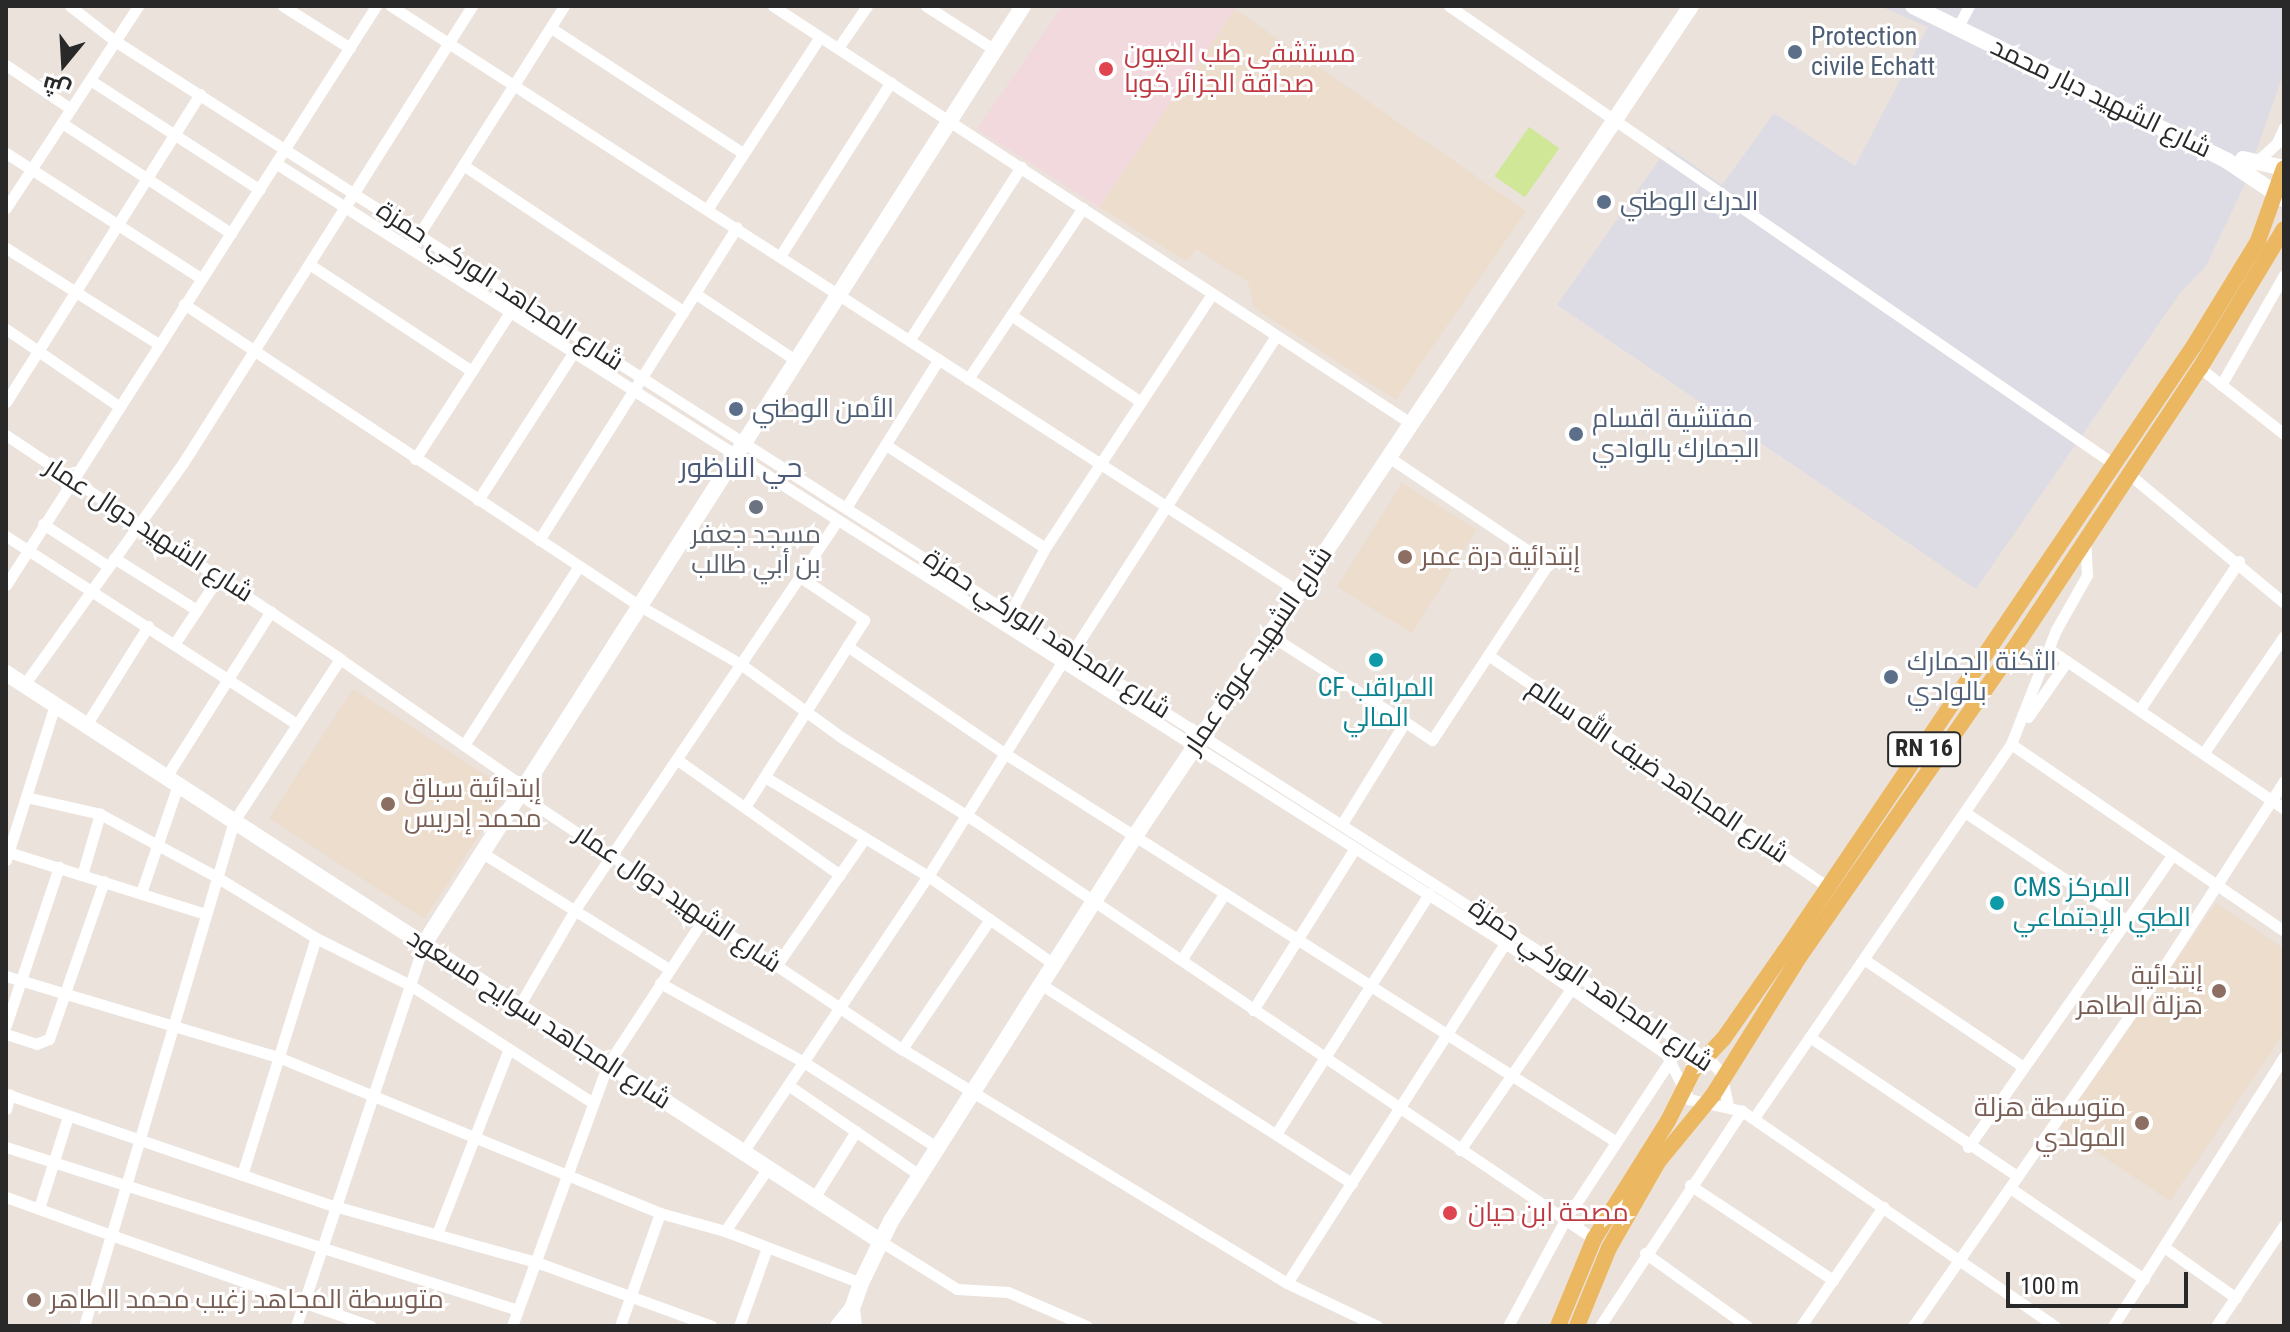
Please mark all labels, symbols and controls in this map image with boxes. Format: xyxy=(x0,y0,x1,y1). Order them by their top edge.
place label: Protection civile Echatt xyxy=(1811,21,1935,82)
north arrow xyxy=(24,24,104,104)
street label: شارع الشهيد دبار محمد xyxy=(1986,31,2216,165)
place label: مستشفى طب العيون صداقة الجزائر كوبا xyxy=(1124,38,1356,100)
marker: Protection civile Echatt xyxy=(1786,43,1804,61)
marker: مستشفى طب العيون صداقة الجزائر كوبا xyxy=(1095,58,1117,80)
text: ش xyxy=(39,71,74,104)
place label: الدرك الوطني xyxy=(1620,186,1759,218)
marker: الدرك الوطني xyxy=(1595,193,1613,211)
street label: شارع المجاهد الوركي حمزة xyxy=(371,194,629,378)
place label: الأمن الوطني xyxy=(752,393,894,425)
marker: الأمن الوطني xyxy=(727,400,745,418)
place label: مفتشية اقسام الجمارك بالوادي xyxy=(1592,403,1760,464)
marker: مفتشية اقسام الجمارك بالوادي xyxy=(1567,425,1585,443)
street label: شارع الشهيد دوال عمار xyxy=(39,451,259,609)
district label: حي الناظور xyxy=(680,451,802,485)
marker: مسجد جعفر بن أبي طالب xyxy=(747,498,765,516)
place label: مسجد جعفر بن أبي طالب xyxy=(691,519,821,580)
street label: شارع الشهيد عروة عمار xyxy=(1177,540,1339,760)
place label: إبتدائية درة عمر xyxy=(1421,541,1580,573)
street label: شارع المجاهد الوركي حمزة xyxy=(918,542,1176,726)
marker: إبتدائية درة عمر xyxy=(1396,548,1414,566)
place label: الثكنة الجمارك بالوادي xyxy=(1907,646,2057,708)
marker: CF المراقب المالي xyxy=(1367,651,1385,669)
marker: الثكنة الجمارك بالوادي xyxy=(1882,668,1900,686)
place label: CF المراقب المالي xyxy=(1318,672,1434,734)
street label: شارع المجاهد ضيف الله سالم xyxy=(1522,672,1794,870)
road number: RN 16 xyxy=(1886,729,1962,769)
place label: إبتدائية سباق محمد إدريس xyxy=(404,773,542,834)
marker: إبتدائية سباق محمد إدريس xyxy=(379,795,397,813)
street label: شارع الشهيد دوال عمار xyxy=(569,818,787,980)
place label: CMS المركز الطبي الإجتماعي xyxy=(2013,872,2191,934)
street label: شارع المجاهد الوركي حمزة xyxy=(1463,892,1719,1078)
marker: CMS المركز الطبي الإجتماعي xyxy=(1988,894,2006,912)
street label: شارع المجاهد سوايح مسعود xyxy=(401,922,677,1116)
place label: إبتدائية هزلة الطاهر xyxy=(2077,960,2203,1022)
marker: إبتدائية هزلة الطاهر xyxy=(2210,982,2228,1000)
place label: متوسطة هزلة المولدي xyxy=(1974,1092,2126,1154)
marker: متوسطة هزلة المولدي xyxy=(2133,1114,2151,1132)
place label: مصحة ابن حيان xyxy=(1468,1197,1629,1229)
marker: مصحة ابن حيان xyxy=(1439,1202,1461,1224)
scale bar xyxy=(2010,1256,2192,1306)
text: 100 m xyxy=(2020,1272,2079,1300)
place label: متوسطة المجاهد زغيب محمد الطاهر xyxy=(50,1284,444,1316)
marker: متوسطة المجاهد زغيب محمد الطاهر xyxy=(25,1291,43,1309)

